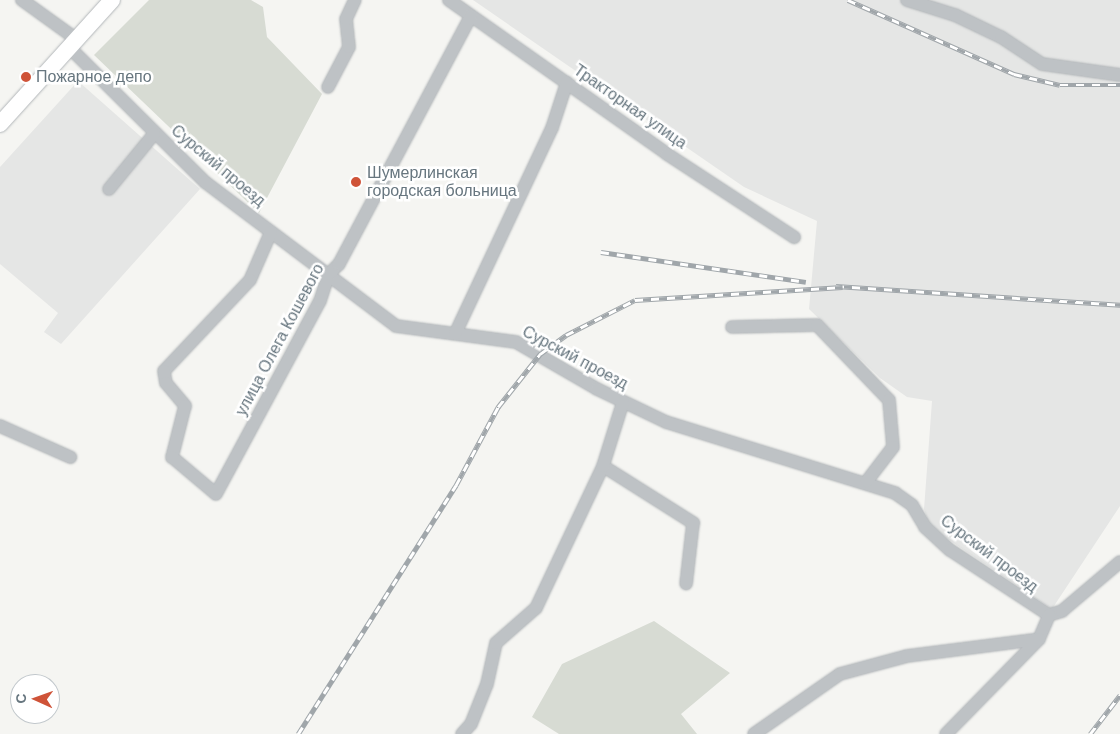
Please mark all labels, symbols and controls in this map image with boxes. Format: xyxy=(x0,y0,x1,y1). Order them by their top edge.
street label: Тракторная улица xyxy=(570,61,690,153)
place label: Пожарное депо xyxy=(36,67,152,87)
marker: Пожарное депо xyxy=(20,71,32,83)
street label: Сурский проезд xyxy=(167,121,269,211)
place label: Шумерлинская городская больница xyxy=(367,163,517,201)
marker: Шумерлинская городская больница xyxy=(349,175,363,189)
street label: улица Олега Кошевого xyxy=(232,261,328,419)
street label: Сурский проезд xyxy=(519,322,631,394)
street label: Сурский проезд xyxy=(937,511,1041,597)
north arrow xyxy=(10,674,60,724)
text: С xyxy=(13,693,29,704)

